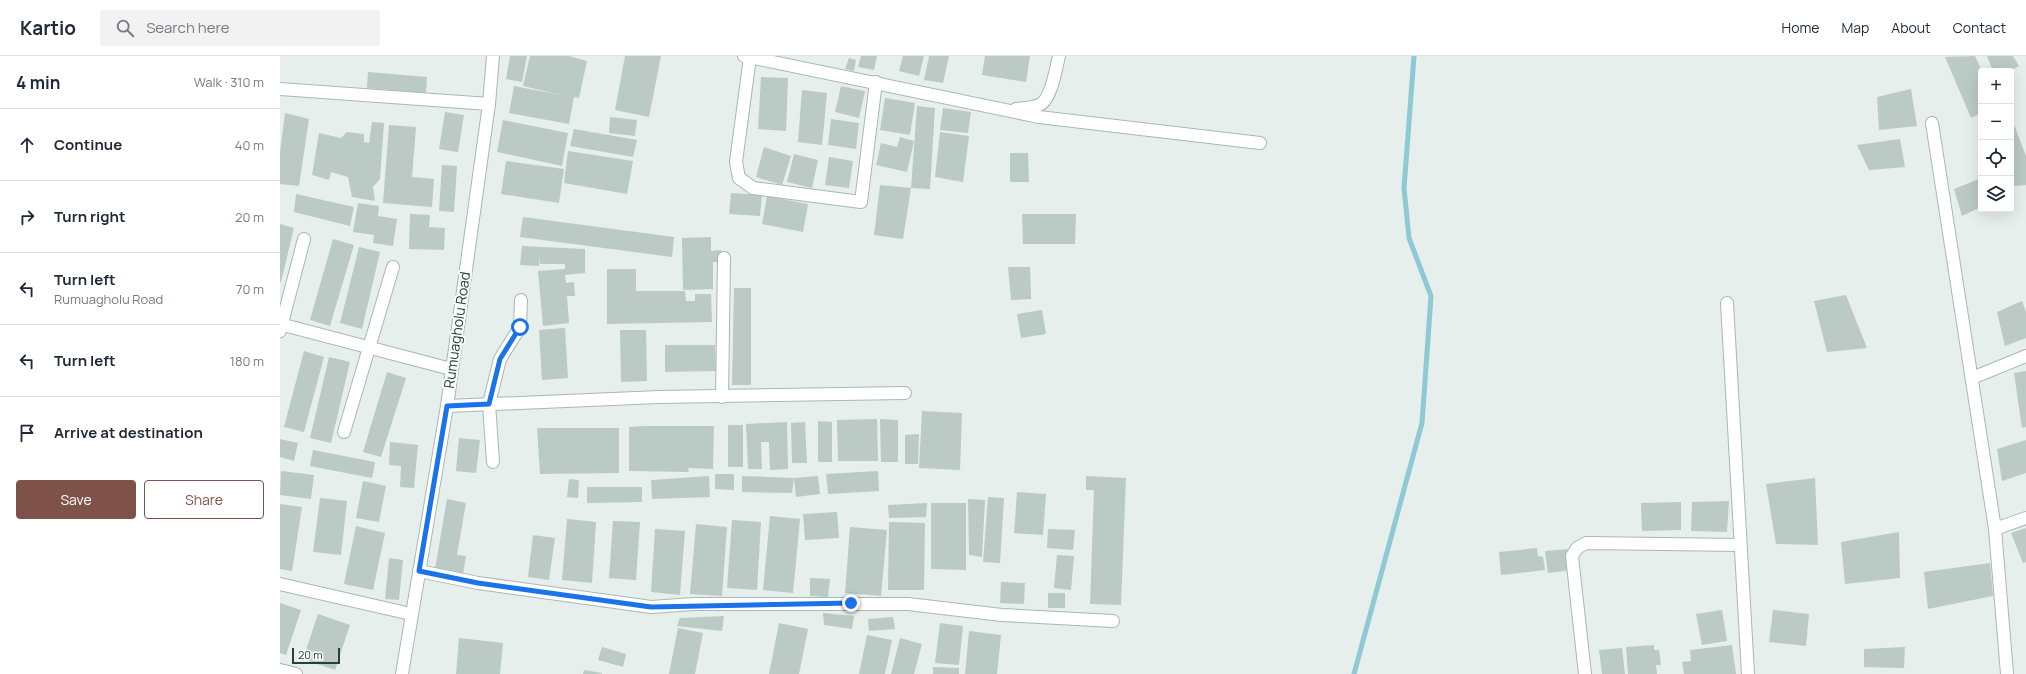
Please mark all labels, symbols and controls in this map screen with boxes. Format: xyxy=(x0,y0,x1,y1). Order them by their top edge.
search box xyxy=(100,10,380,46)
text: Kartio xyxy=(20,15,76,41)
icon: search xyxy=(114,17,136,39)
text: Search here xyxy=(146,17,230,38)
text: Home xyxy=(1782,18,1819,37)
text: Map xyxy=(1841,18,1869,37)
text: About xyxy=(1891,18,1931,37)
text: Contact xyxy=(1953,18,2006,37)
map controls xyxy=(1978,68,2014,212)
button: + xyxy=(1978,68,2014,104)
text: 4 min xyxy=(16,71,60,94)
text: Walk · 310 m xyxy=(194,73,264,91)
button: − xyxy=(1978,104,2014,140)
icon: ahead xyxy=(16,134,38,156)
text: Continue xyxy=(54,134,122,155)
text: 40 m xyxy=(235,136,264,154)
button: locate xyxy=(1978,140,2014,176)
button: layers xyxy=(1978,176,2014,212)
icon: right xyxy=(16,206,38,228)
text: Turn right xyxy=(54,206,125,227)
text: 20 m xyxy=(235,208,264,226)
text: Turn left xyxy=(54,269,116,290)
street label: Rumuagholu Road xyxy=(439,270,474,389)
icon: left xyxy=(16,278,38,300)
text: 70 m xyxy=(236,280,264,298)
text: Rumuagholu Road xyxy=(54,290,163,308)
route start xyxy=(511,318,529,336)
icon: left xyxy=(16,350,38,372)
text: Turn left xyxy=(54,350,116,371)
text: 180 m xyxy=(230,352,264,370)
icon: arrive xyxy=(16,422,38,444)
text: Arrive at destination xyxy=(54,422,203,443)
button: Save xyxy=(16,480,136,519)
button: Share xyxy=(144,480,264,519)
route end xyxy=(842,594,860,612)
scale bar xyxy=(292,646,340,665)
text: 20 m xyxy=(298,647,323,662)

